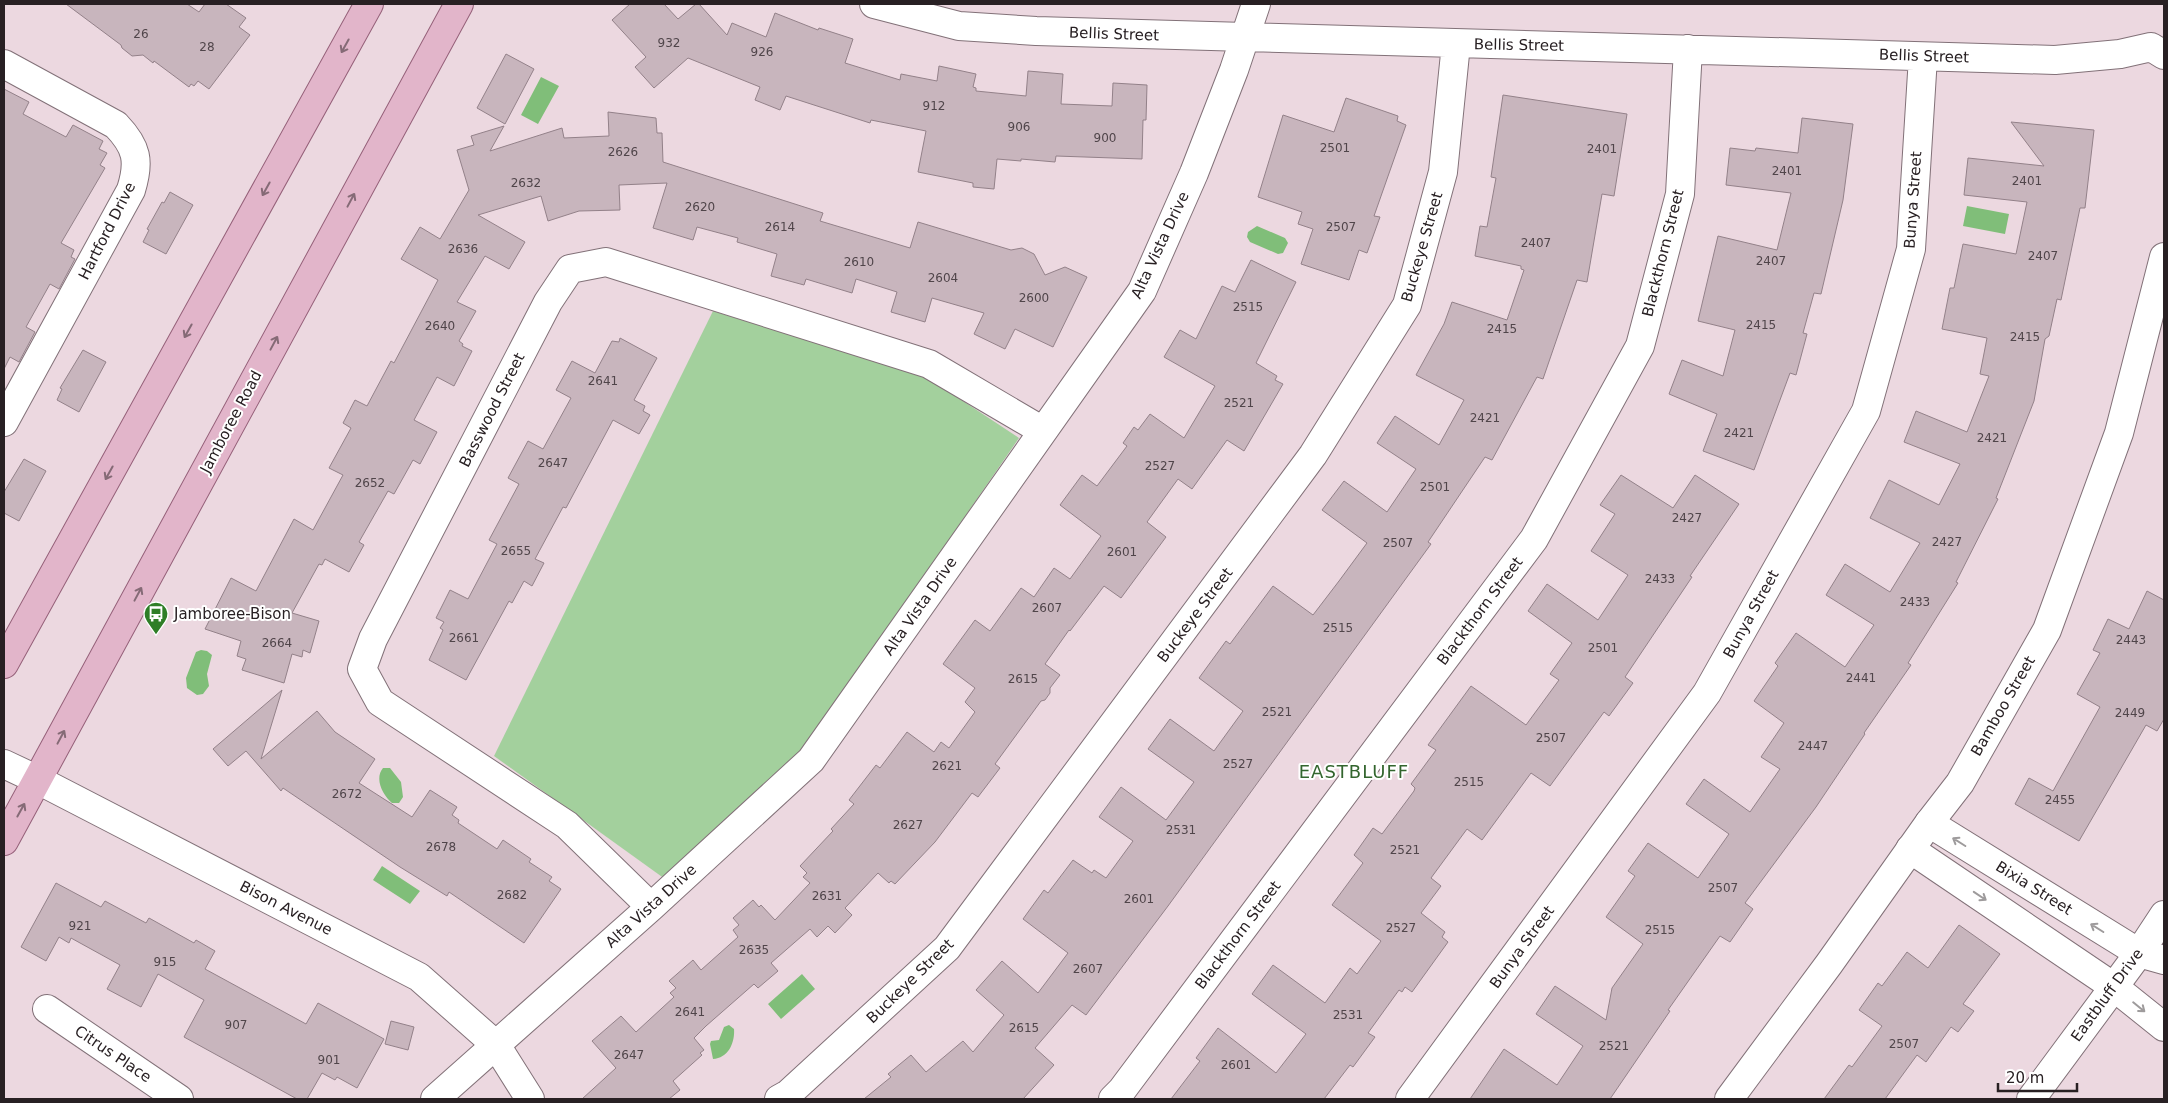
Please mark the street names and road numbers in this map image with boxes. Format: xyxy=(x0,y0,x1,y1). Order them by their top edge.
street label: Bellis Street xyxy=(1069,23,1159,45)
street label: Bellis Street xyxy=(1474,35,1564,55)
street label: Bellis Street xyxy=(1879,45,1969,67)
street label: Bunya Street xyxy=(1901,151,1925,249)
street label: Hartford Drive xyxy=(75,179,139,283)
street label: Blackthorn Street xyxy=(1638,187,1688,319)
street label: Alta Vista Drive xyxy=(1127,189,1193,301)
street label: Buckeye Street xyxy=(1398,190,1446,304)
street label: Basswood Street xyxy=(455,350,529,470)
street label: Jamboree Road xyxy=(196,368,266,477)
street label: Alta Vista Drive xyxy=(879,553,961,659)
street label: Blackthorn Street xyxy=(1433,553,1527,669)
street label: Buckeye Street xyxy=(1154,564,1237,666)
street label: Bunya Street xyxy=(1719,567,1783,661)
street label: Bamboo Street xyxy=(1967,653,2039,759)
street label: Bixia Street xyxy=(1992,857,2076,919)
street label: Alta Vista Drive xyxy=(602,860,700,952)
street label: Bison Avenue xyxy=(237,877,335,939)
street label: Blackthorn Street xyxy=(1191,877,1285,993)
street label: Bunya Street xyxy=(1486,902,1558,992)
street label: Buckeye Street xyxy=(863,935,957,1027)
street label: Eastbluff Drive xyxy=(2067,945,2147,1045)
street label: Citrus Place xyxy=(71,1022,155,1086)

